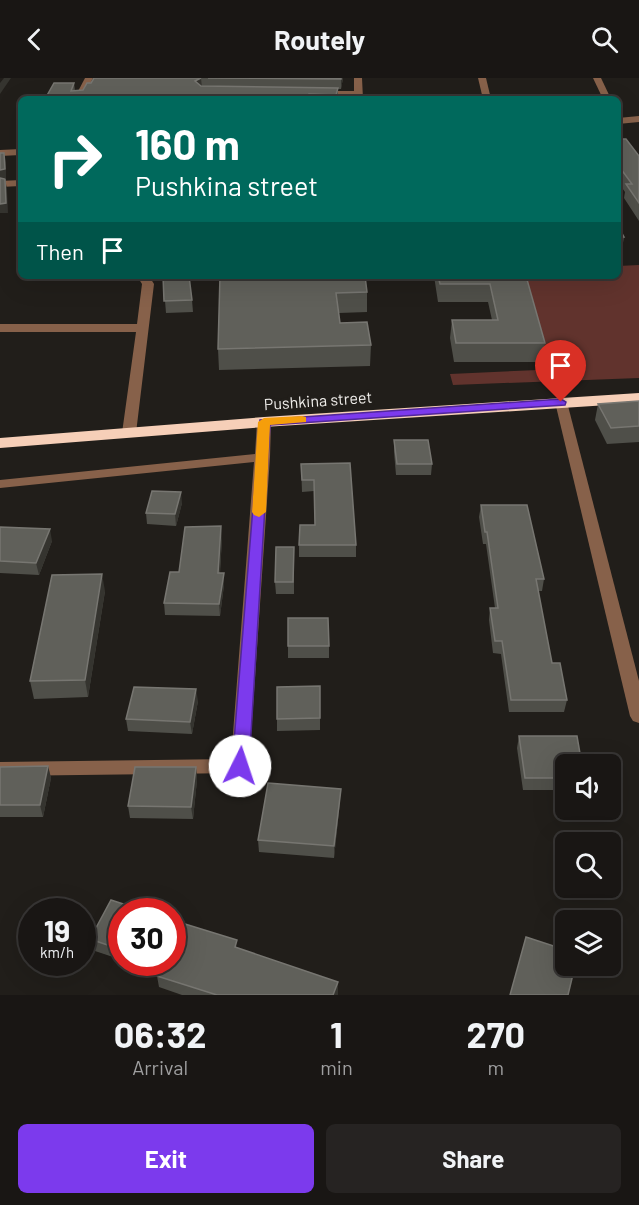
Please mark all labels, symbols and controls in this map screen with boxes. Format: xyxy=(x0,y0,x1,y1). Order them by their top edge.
icon: back xyxy=(18,23,51,56)
text: Routely xyxy=(274,23,365,55)
icon: search xyxy=(588,23,621,56)
text: 160 m xyxy=(135,118,240,168)
icon: right xyxy=(36,120,114,198)
text: Pushkina street xyxy=(135,169,318,201)
icon: arrive xyxy=(96,234,129,267)
text: Then xyxy=(36,238,84,264)
pin xyxy=(535,340,586,402)
icon: arrive xyxy=(544,349,577,382)
street label: Pushkina street xyxy=(263,387,373,413)
position arrow xyxy=(208,734,272,798)
map controls xyxy=(555,754,621,976)
button: sound xyxy=(555,754,621,820)
button: search xyxy=(555,832,621,898)
speed limit sign: 30 xyxy=(108,898,186,976)
button: layers xyxy=(555,910,621,976)
text: 19 xyxy=(44,912,70,948)
text: km/h xyxy=(40,943,74,961)
text: 06:32 xyxy=(114,1012,206,1055)
text: 1 xyxy=(330,1012,343,1055)
text: 270 xyxy=(467,1012,525,1055)
text: Arrival xyxy=(132,1055,188,1079)
text: min xyxy=(320,1055,353,1079)
text: m xyxy=(488,1055,504,1079)
button: Exit xyxy=(18,1124,314,1193)
button: Share xyxy=(326,1124,621,1193)

